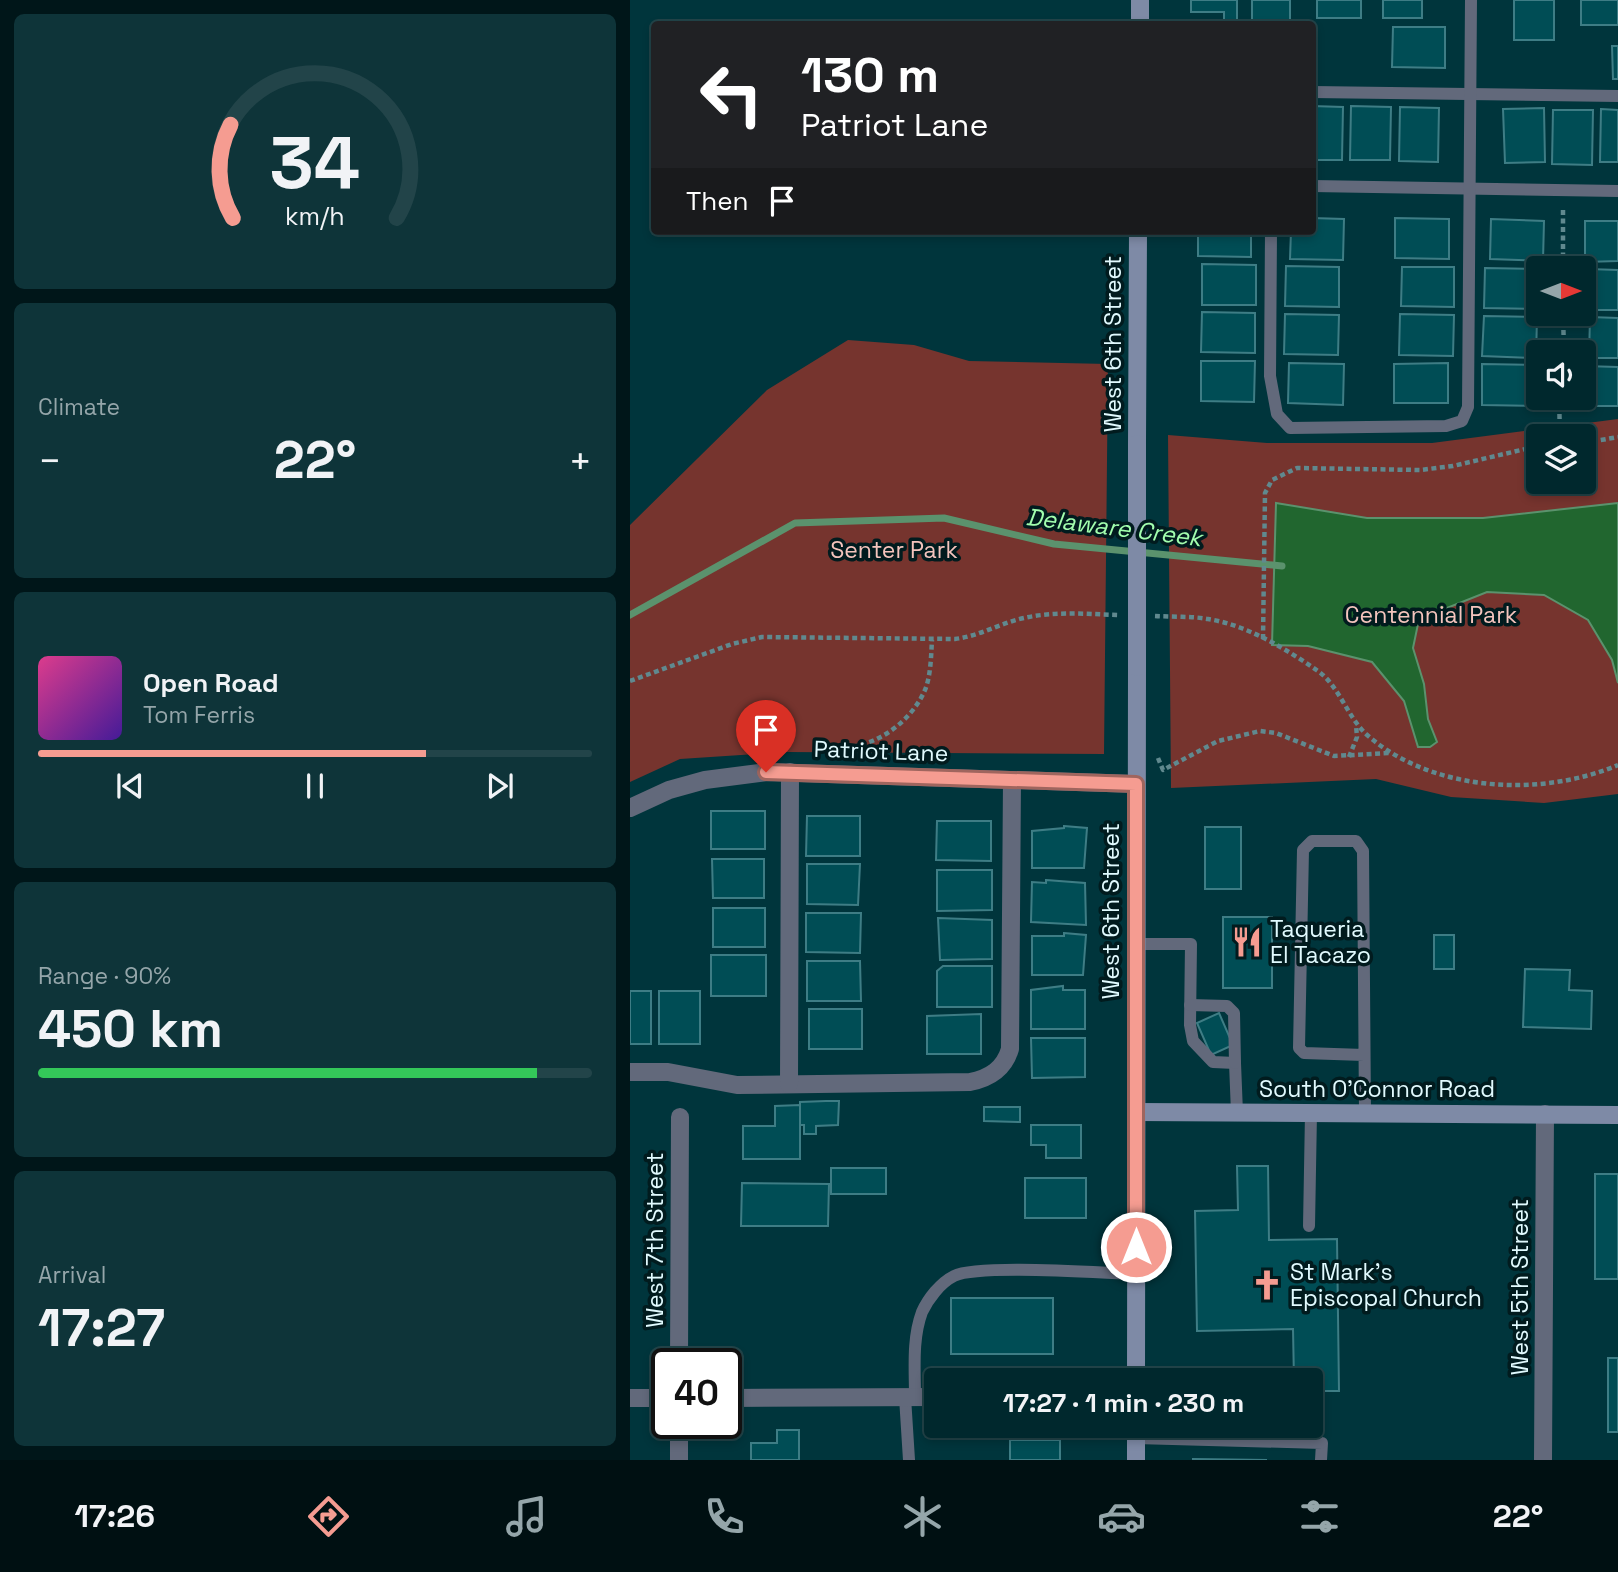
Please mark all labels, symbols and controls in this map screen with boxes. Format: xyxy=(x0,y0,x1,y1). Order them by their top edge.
text: 130 m xyxy=(801,44,939,106)
icon: left xyxy=(686,49,777,140)
text: Patriot Lane xyxy=(801,105,988,145)
text: 34 xyxy=(270,116,360,209)
icon: arrive xyxy=(763,182,801,220)
text: Then xyxy=(686,184,749,218)
text: km/h xyxy=(285,199,345,231)
street label: West 6th Street xyxy=(1098,256,1128,432)
north arrow xyxy=(1526,256,1596,326)
map controls xyxy=(1526,256,1596,494)
button: sound xyxy=(1526,340,1596,410)
text: Climate xyxy=(38,392,120,422)
button: layers xyxy=(1526,424,1596,494)
text: 22° xyxy=(274,427,356,493)
text: − xyxy=(38,437,62,485)
text: + xyxy=(568,437,592,485)
water label: Delaware Creek xyxy=(1024,501,1207,554)
park label: Senter Park xyxy=(830,535,958,565)
park label: Centennial Park xyxy=(1345,600,1517,630)
text: Open Road xyxy=(143,666,279,700)
text: Tom Ferris xyxy=(143,700,255,730)
pin xyxy=(736,700,796,772)
icon: arrive xyxy=(747,711,785,749)
street label: Patriot Lane xyxy=(813,734,949,768)
icon: previous xyxy=(111,767,149,805)
icon: pause xyxy=(296,767,334,805)
icon: next xyxy=(481,767,519,805)
street label: West 6th Street xyxy=(1096,823,1126,999)
place label: Taqueria El Tacazo xyxy=(1270,914,1371,970)
restaurant icon: Taqueria El Tacazo xyxy=(1230,925,1264,959)
text: Range · 90% xyxy=(38,961,171,991)
text: 450 km xyxy=(38,996,223,1062)
street label: South O'Connor Road xyxy=(1259,1074,1495,1104)
street label: West 7th Street xyxy=(640,1152,670,1328)
street label: West 5th Street xyxy=(1505,1199,1535,1375)
position arrow xyxy=(1099,1210,1173,1284)
place label: St Mark's Episcopal Church xyxy=(1290,1257,1482,1313)
text: Arrival xyxy=(38,1260,106,1290)
church icon: St Mark's Episcopal Church xyxy=(1250,1268,1284,1302)
text: 17:27 xyxy=(38,1295,165,1361)
speed limit sign: 40 xyxy=(651,1348,742,1439)
text: 17:27 · 1 min · 230 m xyxy=(1003,1386,1244,1420)
icon: directions xyxy=(304,1492,353,1541)
icon: music xyxy=(502,1492,551,1541)
icon: phone xyxy=(700,1492,749,1541)
icon: climate xyxy=(898,1492,947,1541)
icon: car xyxy=(1097,1492,1146,1541)
icon: filters xyxy=(1295,1492,1344,1541)
text: 17:26 xyxy=(75,1496,155,1536)
text: 22° xyxy=(1493,1496,1543,1536)

